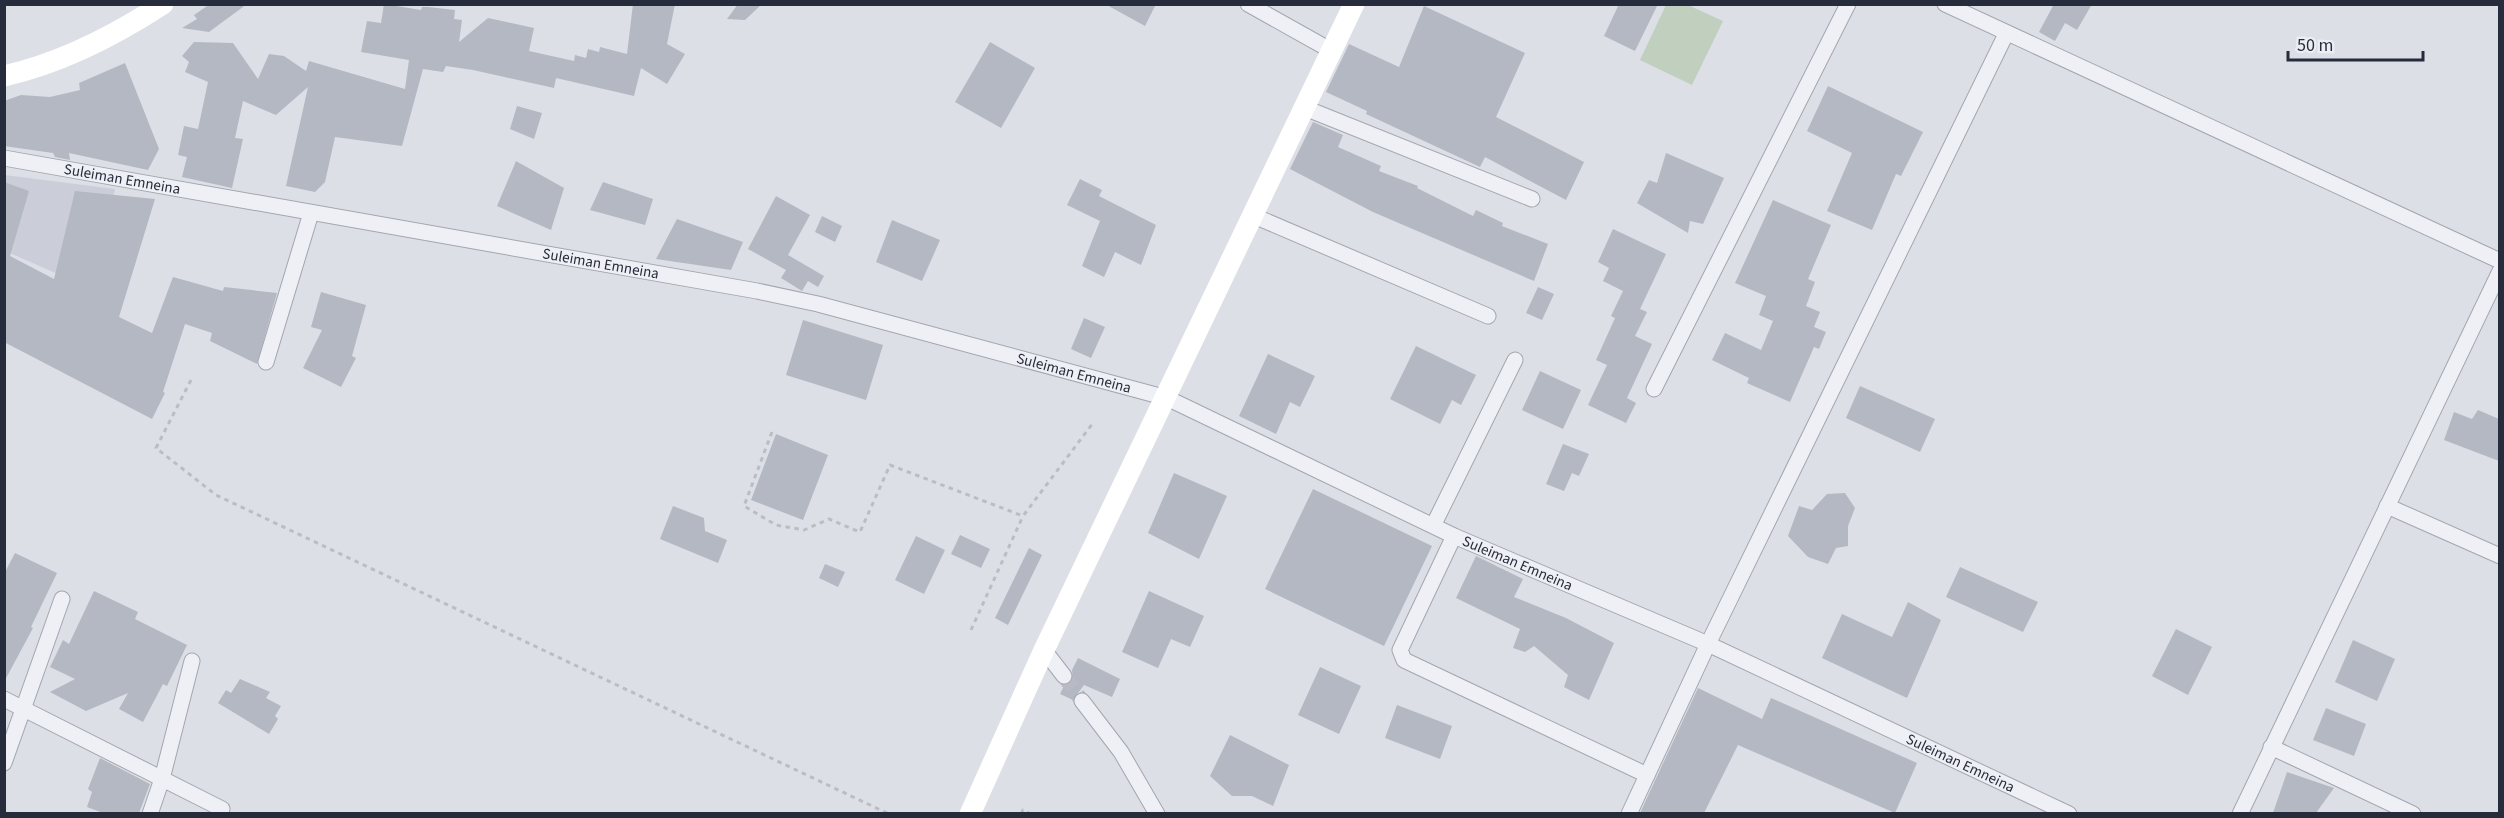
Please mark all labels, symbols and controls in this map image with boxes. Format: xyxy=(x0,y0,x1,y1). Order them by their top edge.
scale bar xyxy=(2288,24,2423,62)
text: 50 m xyxy=(2297,33,2333,58)
street label: Suleiman Emneina xyxy=(62,159,182,200)
street label: Suleiman Emneina xyxy=(541,243,661,284)
street label: Suleiman Emneina xyxy=(1014,348,1133,399)
street label: Suleiman Emneina xyxy=(1459,531,1576,596)
street label: Suleiman Emneina xyxy=(1902,729,2018,798)

